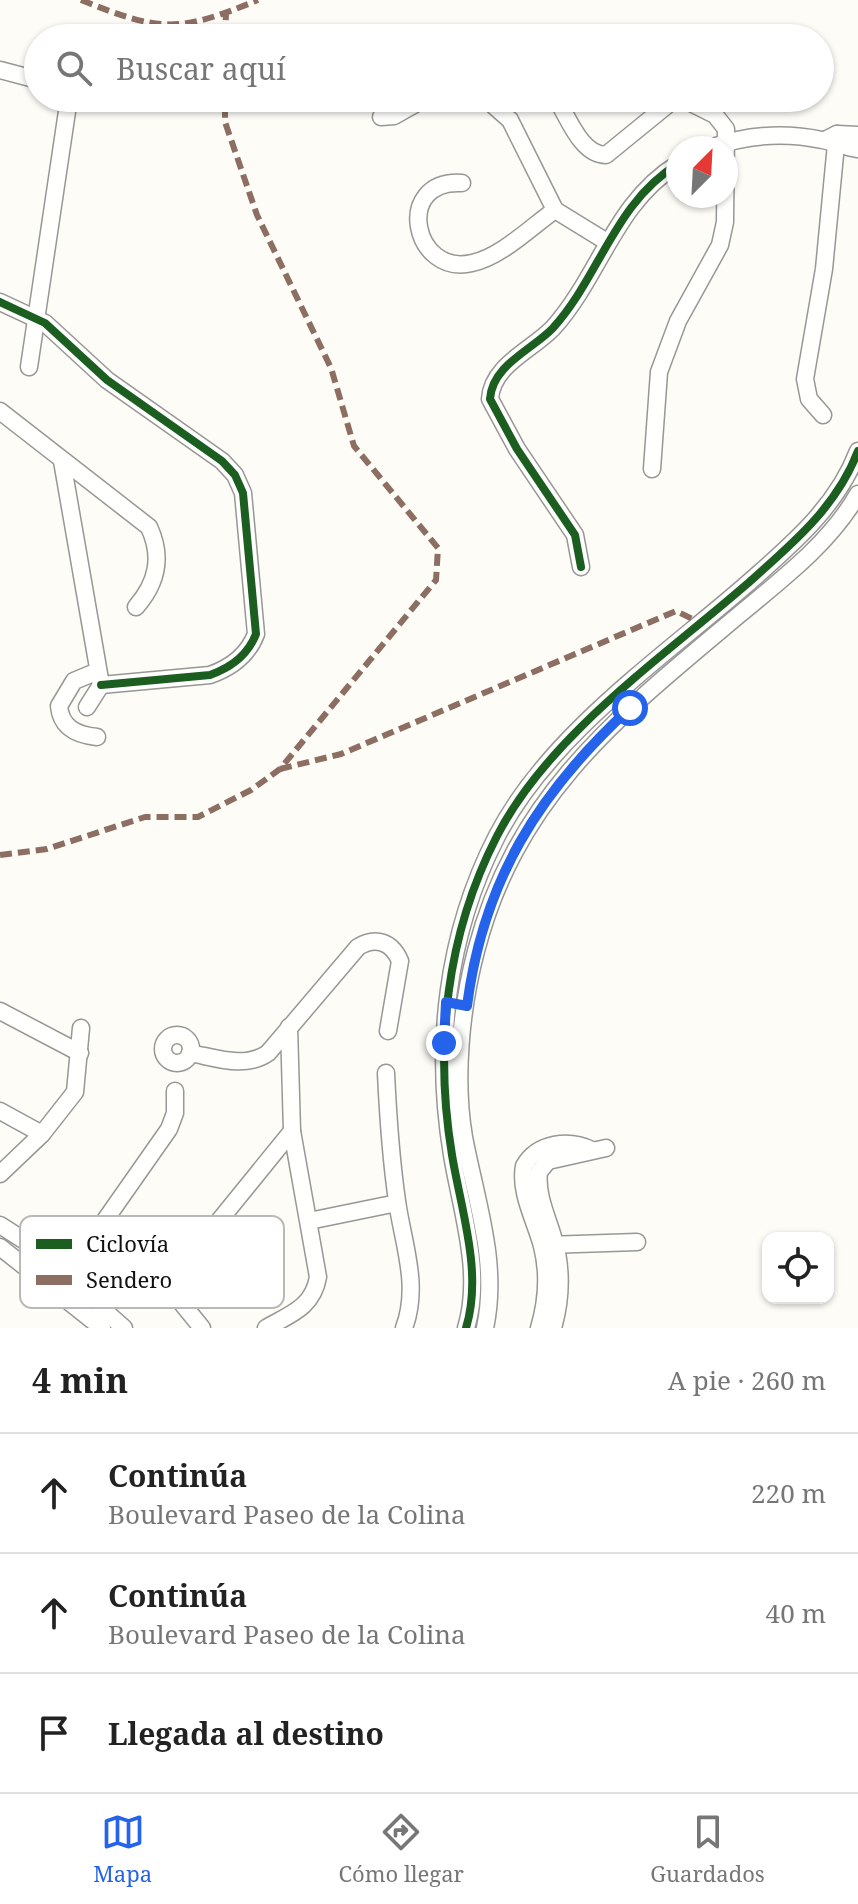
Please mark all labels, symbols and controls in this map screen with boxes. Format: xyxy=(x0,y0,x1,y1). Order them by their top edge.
search box xyxy=(24,24,834,112)
icon: search xyxy=(52,46,96,90)
text: Buscar aquí xyxy=(116,48,286,89)
north arrow xyxy=(666,136,738,208)
route start xyxy=(612,690,648,726)
route end xyxy=(426,1025,462,1061)
legend xyxy=(20,1216,284,1308)
text: Ciclovía xyxy=(86,1228,169,1258)
map controls xyxy=(762,1232,834,1304)
button: locate xyxy=(762,1232,834,1304)
text: Sendero xyxy=(86,1264,172,1294)
text: 4 min xyxy=(32,1357,128,1403)
text: A pie · 260 m xyxy=(668,1362,826,1398)
text: Continúa xyxy=(108,1455,247,1496)
icon: ahead xyxy=(32,1471,76,1515)
text: 220 m xyxy=(751,1475,826,1511)
text: Boulevard Paseo de la Colina xyxy=(108,1496,466,1532)
text: Continúa xyxy=(108,1575,247,1616)
icon: ahead xyxy=(32,1591,76,1635)
text: 40 m xyxy=(766,1595,826,1631)
text: Boulevard Paseo de la Colina xyxy=(108,1616,466,1652)
icon: arrive xyxy=(32,1711,76,1755)
text: Llegada al destino xyxy=(108,1713,384,1754)
tab: Mapa xyxy=(93,1810,152,1888)
tab: Cómo llegar xyxy=(339,1810,464,1888)
tab: Guardados xyxy=(650,1810,765,1888)

